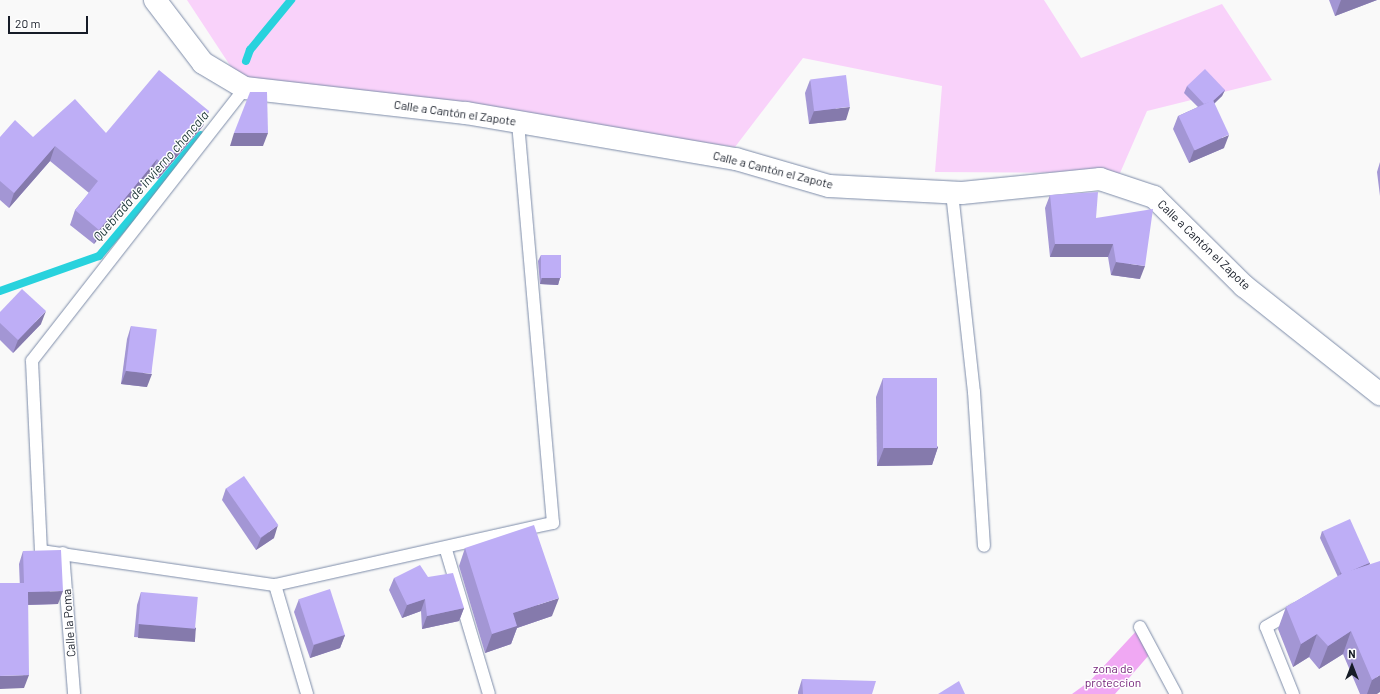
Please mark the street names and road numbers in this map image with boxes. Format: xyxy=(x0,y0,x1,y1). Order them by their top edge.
street label: Calle a Cantón el Zapote xyxy=(393,97,517,129)
street label: Calle a Cantón el Zapote xyxy=(711,148,835,192)
street label: Calle a Cantón el Zapote xyxy=(1155,197,1253,293)
street label: Calle la Poma xyxy=(59,588,79,658)

